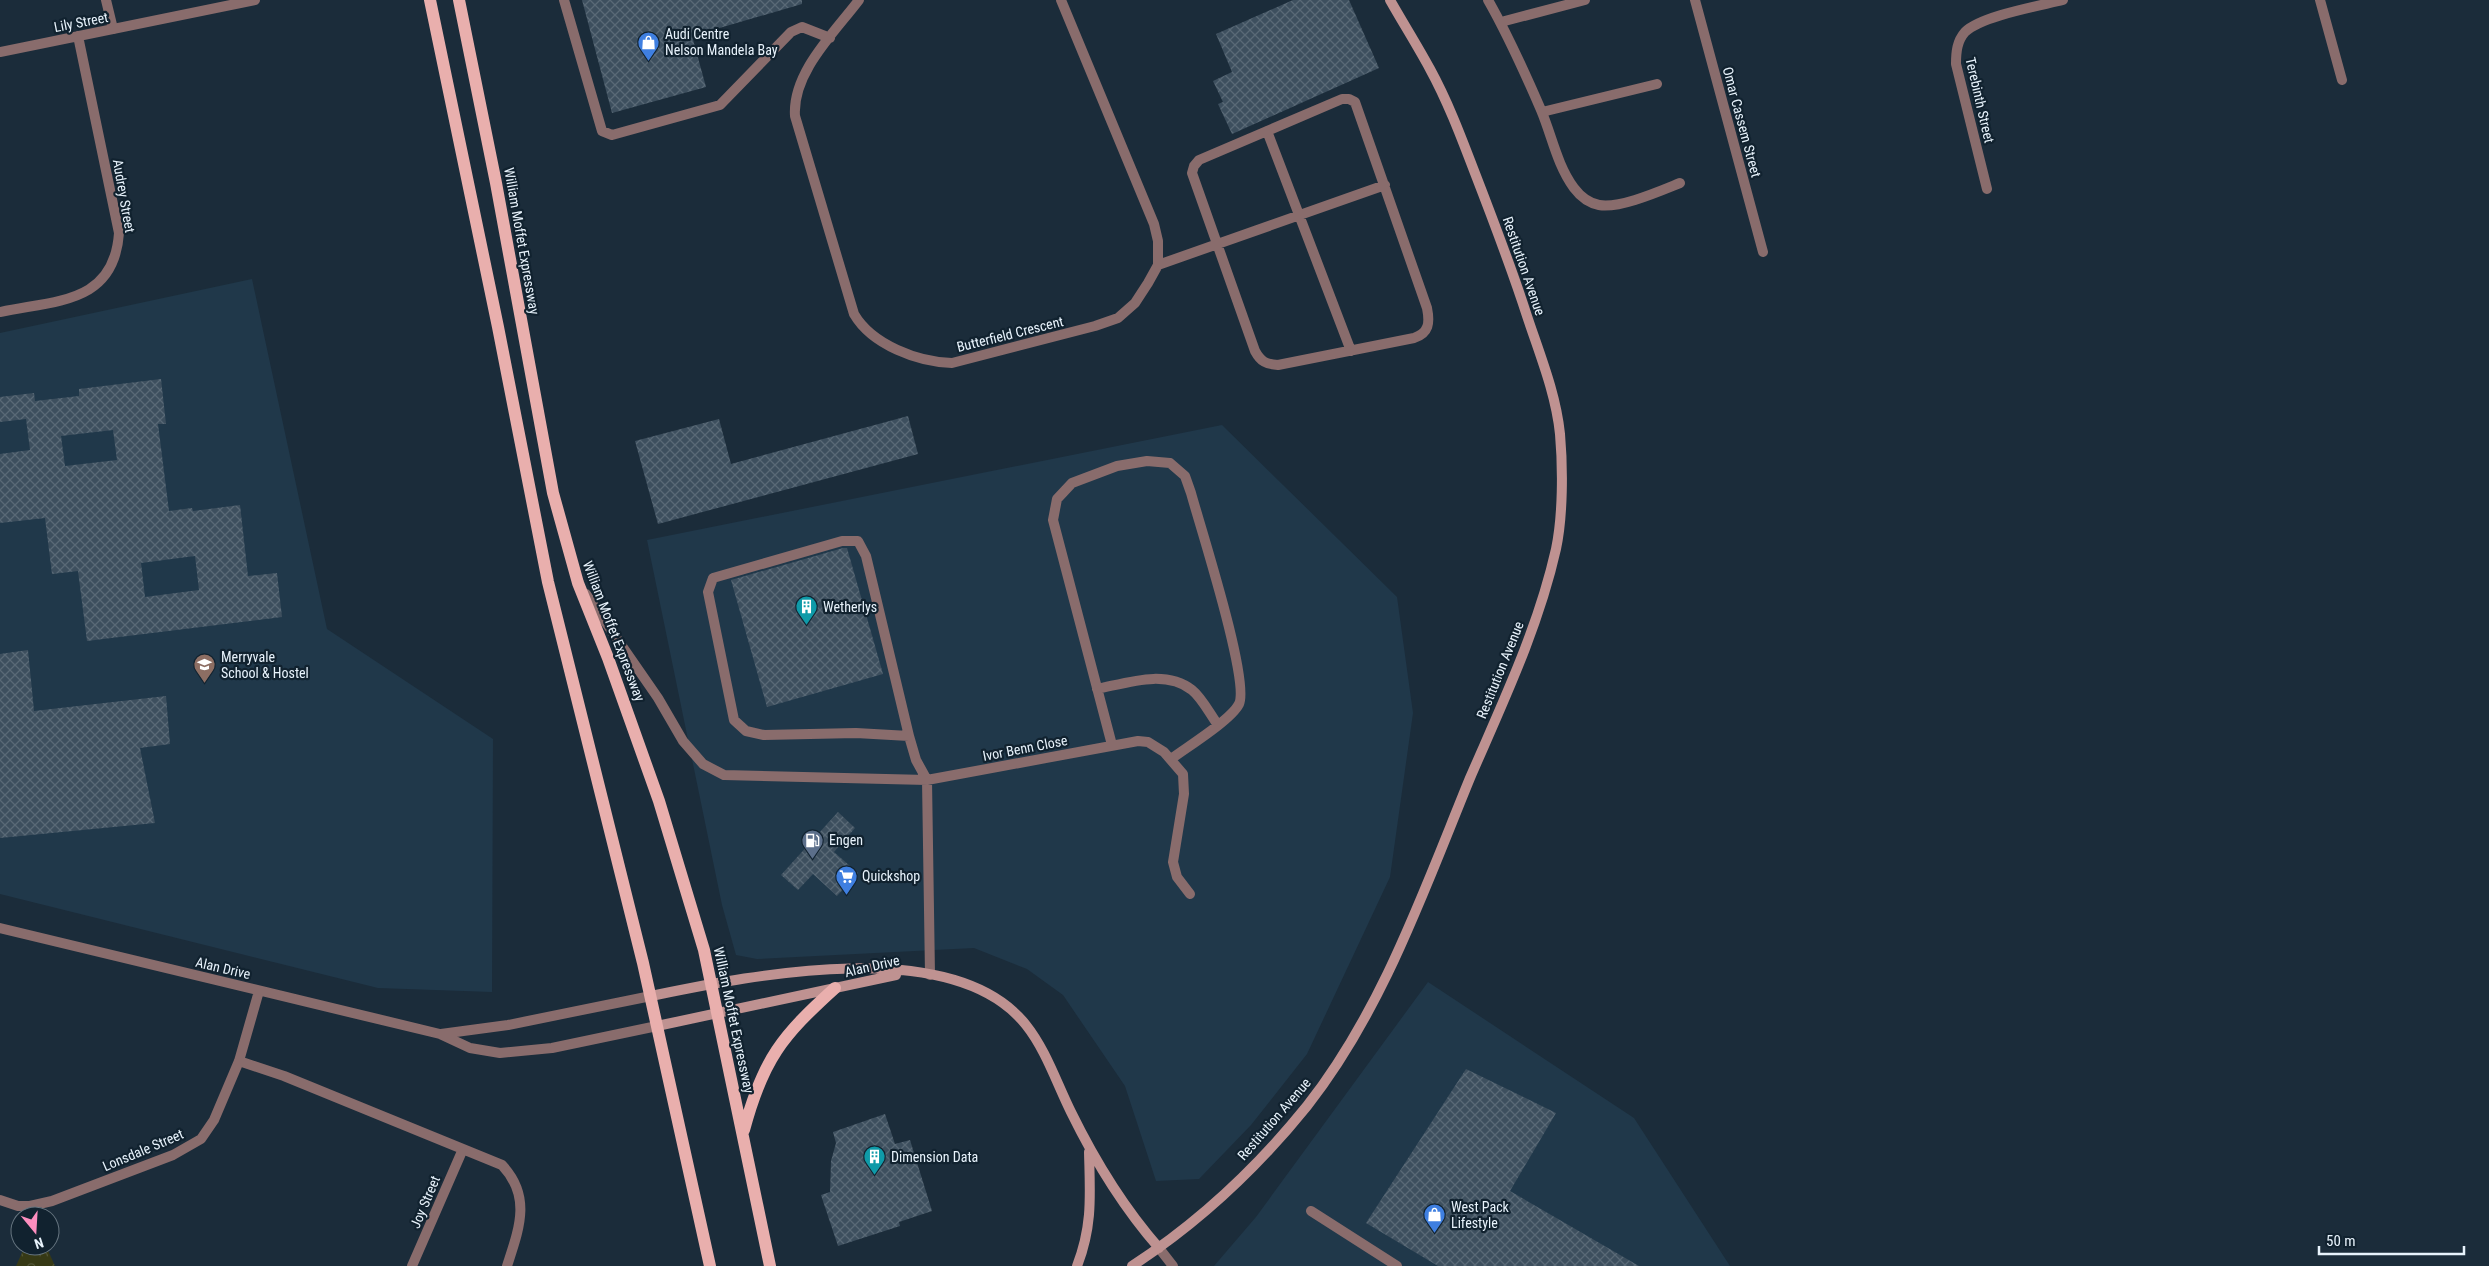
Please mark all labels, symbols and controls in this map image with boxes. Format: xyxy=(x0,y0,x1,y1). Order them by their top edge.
street label: Lily Street xyxy=(53,9,109,35)
place label: Audi Centre Nelson Mandela Bay xyxy=(665,26,778,58)
shop icon: Audi Centre Nelson Mandela Bay xyxy=(637,30,661,61)
street label: Terebinth Street xyxy=(1962,55,1998,145)
street label: Omar Cassem Street xyxy=(1720,65,1764,179)
street label: Audrey Street xyxy=(110,158,138,234)
street label: William Moffet Expressway xyxy=(501,166,543,316)
street label: Restitution Avenue xyxy=(1500,215,1549,318)
street label: Butterfield Crescent xyxy=(955,313,1065,355)
street label: William Moffet Expressway xyxy=(580,558,648,704)
building icon: Wetherlys xyxy=(795,595,819,626)
place label: Wetherlys xyxy=(823,599,877,615)
street label: Restitution Avenue xyxy=(1473,619,1527,721)
place label: Merryvale School & Hostel xyxy=(221,649,309,681)
school or university icon: Merryvale School & Hostel xyxy=(193,653,217,684)
street label: Ivor Benn Close xyxy=(981,732,1069,764)
fuel station icon: Engen xyxy=(801,828,825,859)
place label: Engen xyxy=(829,832,863,848)
supermarket icon: Quickshop xyxy=(834,864,858,895)
place label: Quickshop xyxy=(862,868,920,884)
street label: William Moffet Expressway xyxy=(711,945,757,1095)
street label: Alan Drive xyxy=(843,952,901,980)
street label: Alan Drive xyxy=(194,954,252,982)
street label: Restitution Avenue xyxy=(1234,1074,1314,1163)
street label: Lonsdale Street xyxy=(100,1126,186,1174)
building icon: Dimension Data xyxy=(863,1145,887,1176)
place label: Dimension Data xyxy=(891,1149,978,1165)
street label: Joy Street xyxy=(407,1173,443,1231)
place label: West Pack Lifestyle xyxy=(1451,1199,1510,1231)
shop icon: West Pack Lifestyle xyxy=(1423,1203,1447,1234)
north arrow xyxy=(10,1206,60,1256)
scale bar xyxy=(2319,1224,2464,1256)
text: 50 m xyxy=(2326,1232,2356,1250)
text: N xyxy=(32,1234,46,1252)

